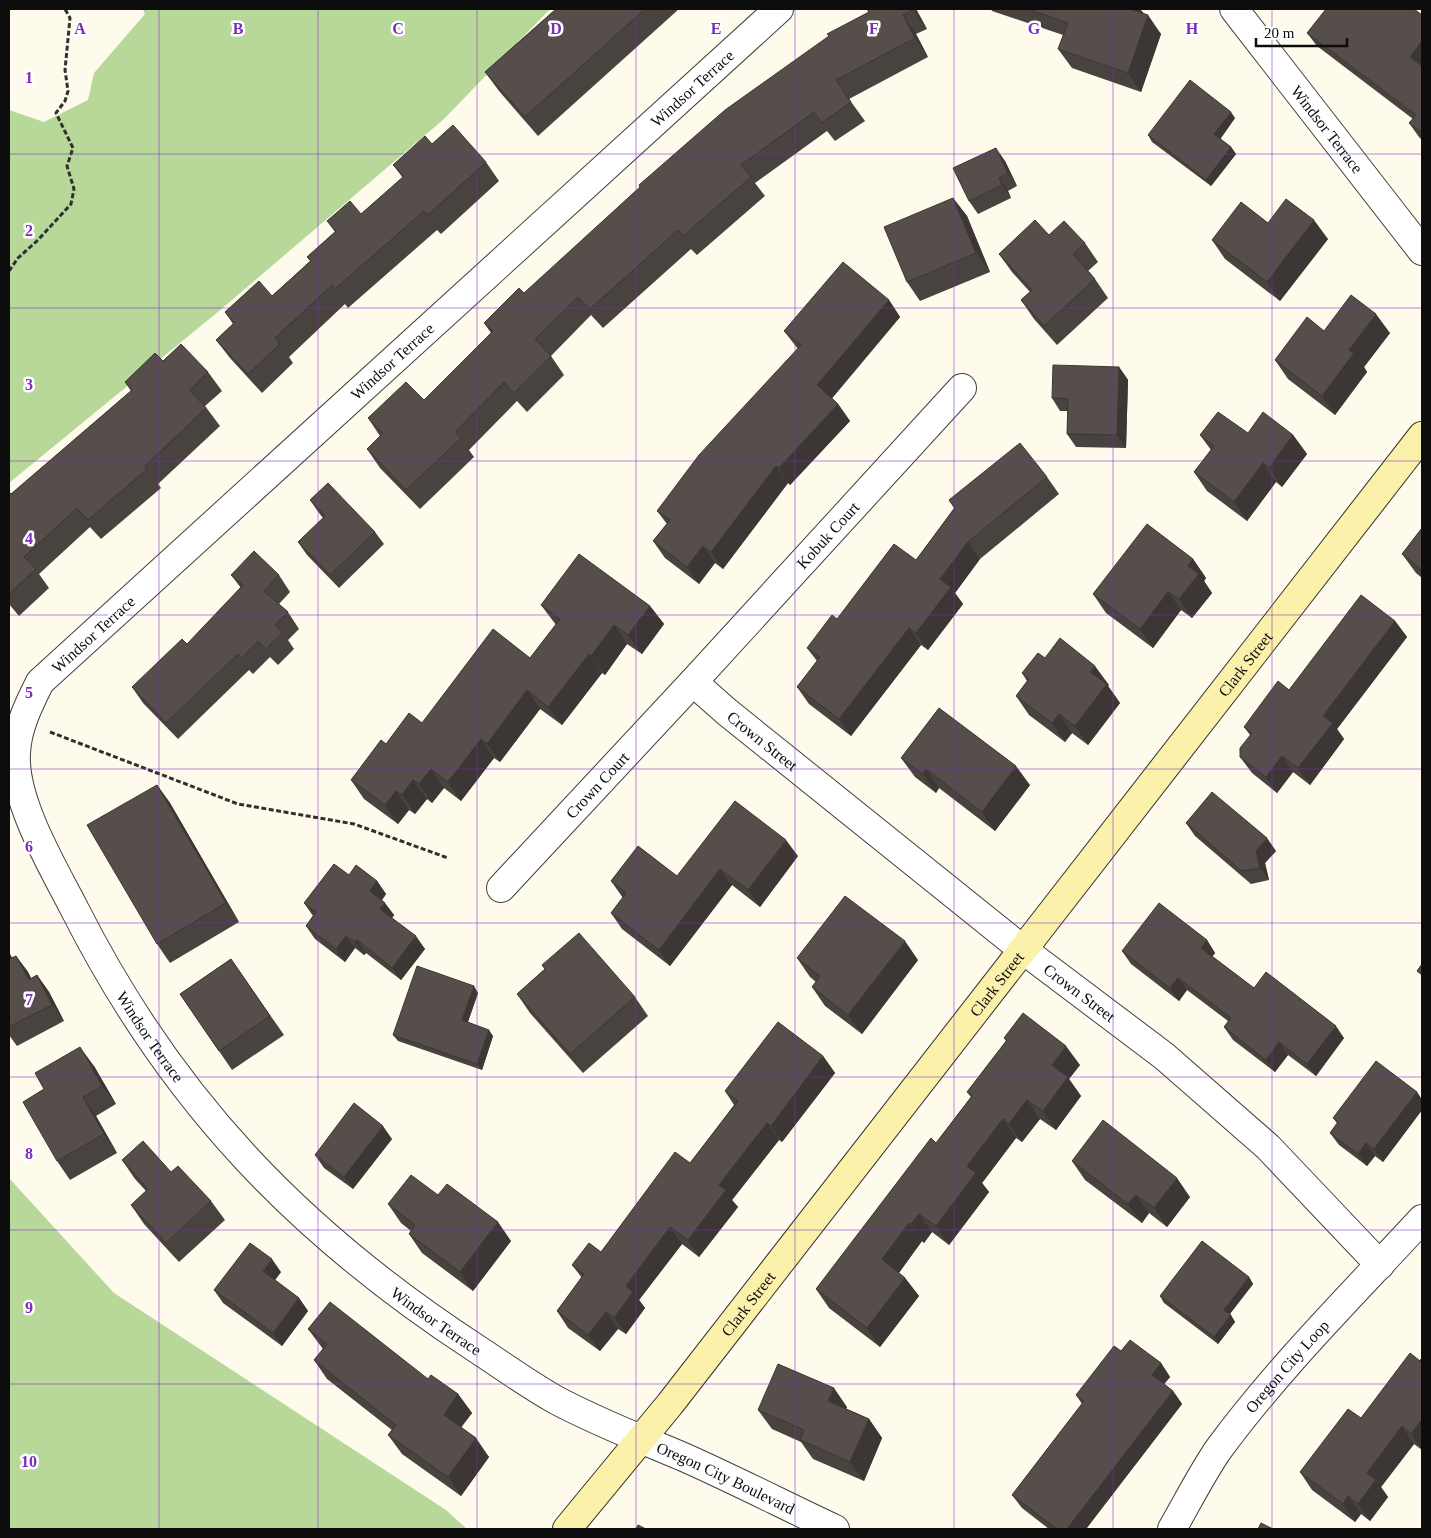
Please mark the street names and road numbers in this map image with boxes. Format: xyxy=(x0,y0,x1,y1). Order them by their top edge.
street label: Windsor Terrace xyxy=(647,47,737,130)
street label: Windsor Terrace xyxy=(1288,82,1366,176)
street label: Windsor Terrace xyxy=(347,320,437,403)
street label: Kobuk Court xyxy=(793,498,863,572)
street label: Windsor Terrace xyxy=(48,593,138,676)
street label: Clark Street xyxy=(1215,628,1276,700)
street label: Crown Street xyxy=(724,708,801,775)
street label: Crown Court xyxy=(563,748,633,822)
street label: Clark Street xyxy=(966,948,1027,1020)
street label: Crown Street xyxy=(1040,961,1119,1026)
street label: Windsor Terrace xyxy=(113,988,187,1086)
street label: Clark Street xyxy=(718,1268,779,1340)
street label: Windsor Terrace xyxy=(388,1284,484,1359)
street label: Oregon City Loop xyxy=(1242,1317,1333,1416)
street label: Oregon City Boulevard xyxy=(654,1439,797,1517)

